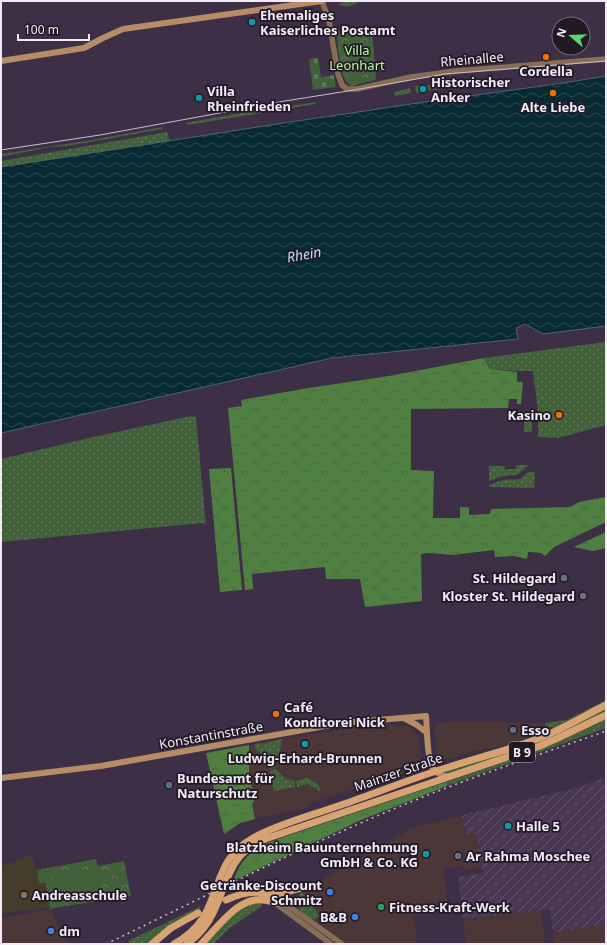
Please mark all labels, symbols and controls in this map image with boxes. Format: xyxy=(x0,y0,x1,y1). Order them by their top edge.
place label: Ehemaliges Kaiserliches Postamt xyxy=(260,6,396,39)
scale bar xyxy=(18,16,89,42)
north arrow xyxy=(551,16,591,56)
marker: Ehemaliges Kaiserliches Postamt xyxy=(247,17,257,27)
text: 100 m xyxy=(24,21,59,38)
text: N xyxy=(553,26,570,39)
park label: Villa Leonhart xyxy=(329,41,385,74)
street label: Rheinallee xyxy=(440,47,504,71)
marker: Cordella xyxy=(541,52,551,62)
place label: Cordella xyxy=(519,62,573,80)
place label: Historischer Anker xyxy=(431,73,510,106)
place label: Villa Rheinfrieden xyxy=(207,82,291,115)
marker: Historischer Anker xyxy=(418,84,428,94)
marker: Alte Liebe xyxy=(548,88,558,98)
marker: Villa Rheinfrieden xyxy=(194,93,204,103)
place label: Alte Liebe xyxy=(521,98,586,116)
water label: Rhein xyxy=(285,242,323,266)
place label: Kasino xyxy=(508,406,551,424)
marker: Kasino xyxy=(554,410,564,420)
place label: St. Hildegard xyxy=(473,569,556,587)
marker: St. Hildegard xyxy=(559,573,569,583)
place label: Kloster St. Hildegard xyxy=(442,587,575,605)
marker: Kloster St. Hildegard xyxy=(578,591,588,601)
place label: Café Konditorei Nick xyxy=(284,698,386,731)
marker: Café Konditorei Nick xyxy=(271,709,281,719)
street label: Konstantinstraße xyxy=(158,717,264,753)
place label: Esso xyxy=(521,721,549,739)
marker: Esso xyxy=(508,725,518,735)
marker: Ludwig-Erhard-Brunnen xyxy=(300,739,310,749)
road number: B 9 xyxy=(509,742,535,762)
street label: Mainzer Straße xyxy=(351,748,445,796)
place label: Ludwig-Erhard-Brunnen xyxy=(228,749,382,767)
place label: Bundesamt für Naturschutz xyxy=(177,769,274,802)
marker: Bundesamt für Naturschutz xyxy=(164,780,174,790)
place label: Halle 5 xyxy=(516,817,560,835)
marker: Halle 5 xyxy=(503,821,513,831)
place label: Blatzheim Bauunternehmung GmbH & Co. KG xyxy=(226,838,418,871)
place label: Ar Rahma Moschee xyxy=(466,847,591,865)
marker: Blatzheim Bauunternehmung GmbH & Co. KG xyxy=(421,849,431,859)
marker: Ar Rahma Moschee xyxy=(453,851,463,861)
place label: Getränke-Discount Schmitz xyxy=(200,876,322,909)
place label: Andreasschule xyxy=(32,886,127,904)
marker: Getränke-Discount Schmitz xyxy=(325,887,335,897)
marker: Andreasschule xyxy=(19,890,29,900)
place label: Fitness-Kraft-Werk xyxy=(389,898,511,916)
marker: Fitness-Kraft-Werk xyxy=(376,902,386,912)
place label: B&B xyxy=(320,908,347,926)
marker: B&B xyxy=(350,912,360,922)
place label: dm xyxy=(59,922,80,940)
marker: dm xyxy=(46,926,56,936)

